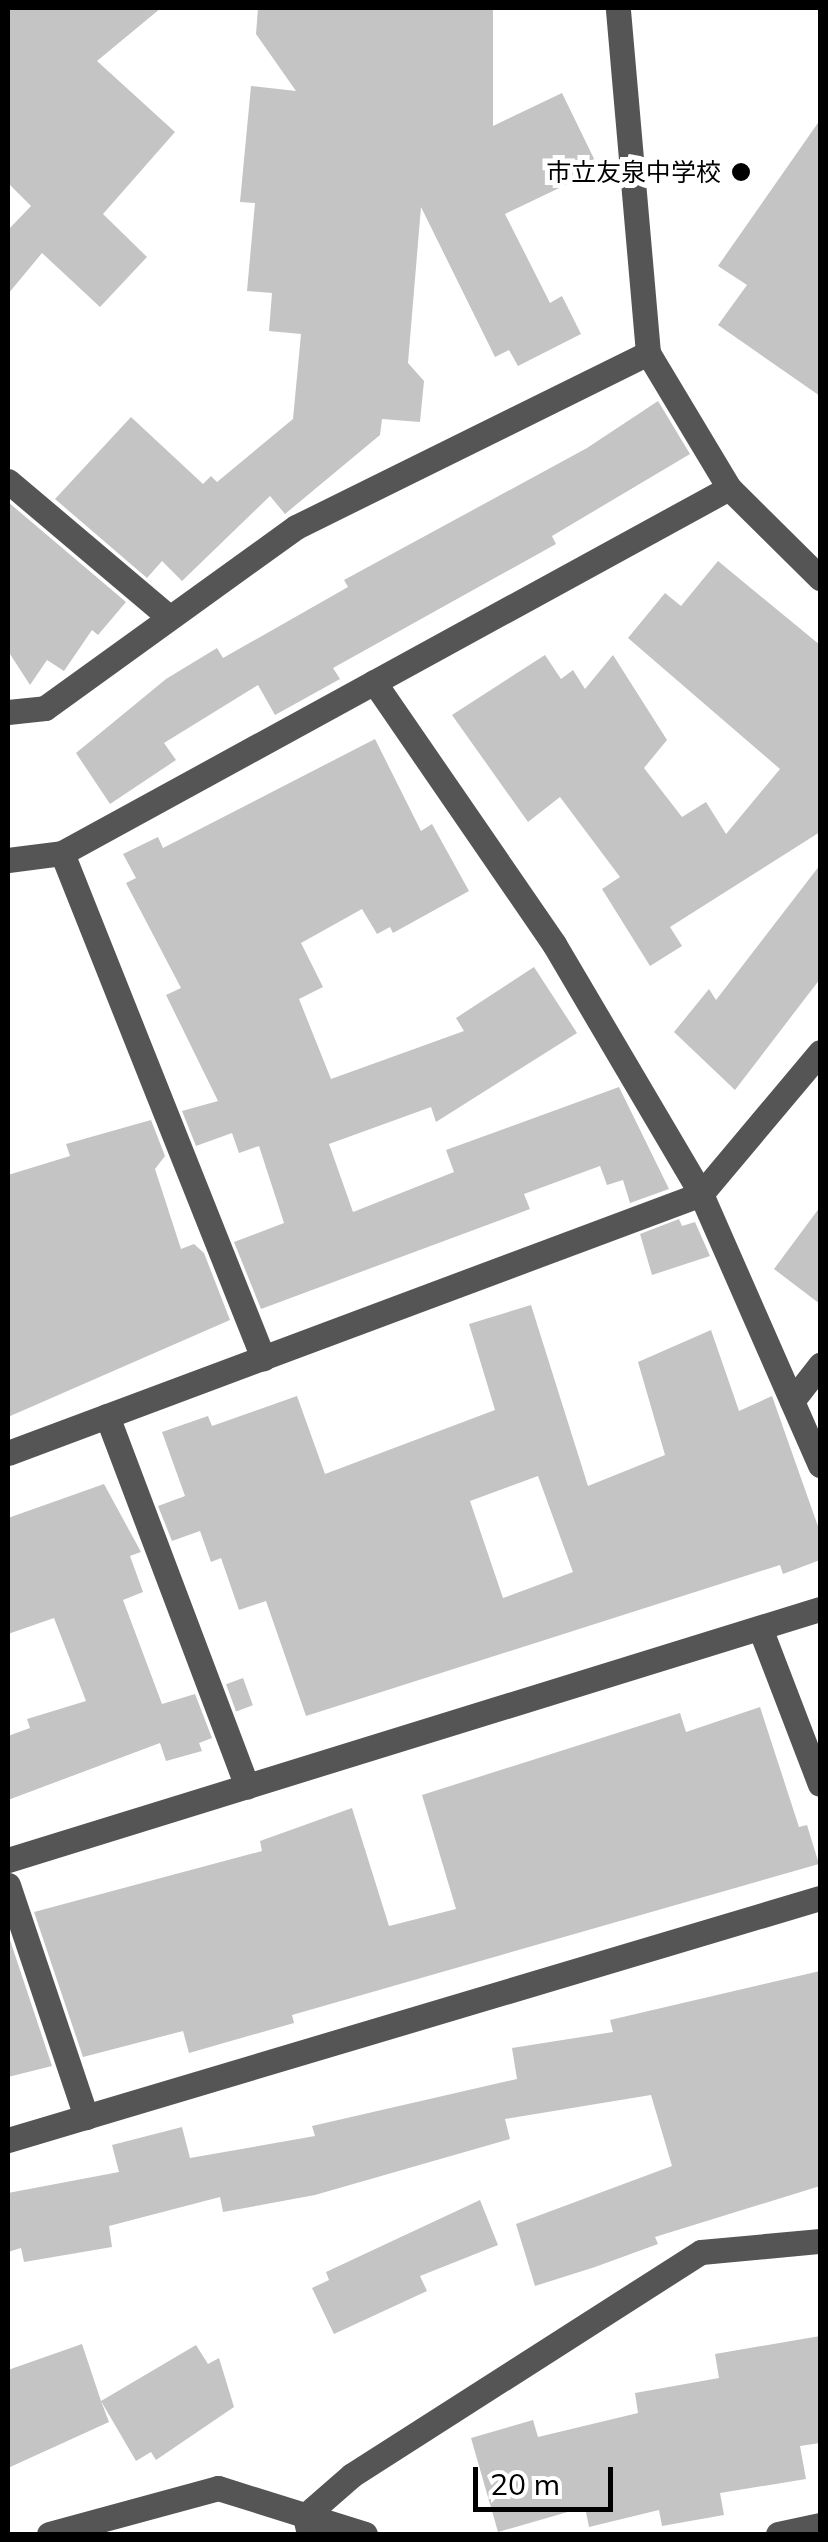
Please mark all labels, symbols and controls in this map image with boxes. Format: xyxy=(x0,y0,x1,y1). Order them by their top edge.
place label: 市立友泉中学校 xyxy=(546,157,721,187)
marker: 市立友泉中学校 xyxy=(730,161,752,183)
scale bar xyxy=(478,2447,618,2509)
text: 20 m xyxy=(490,2465,560,2503)

